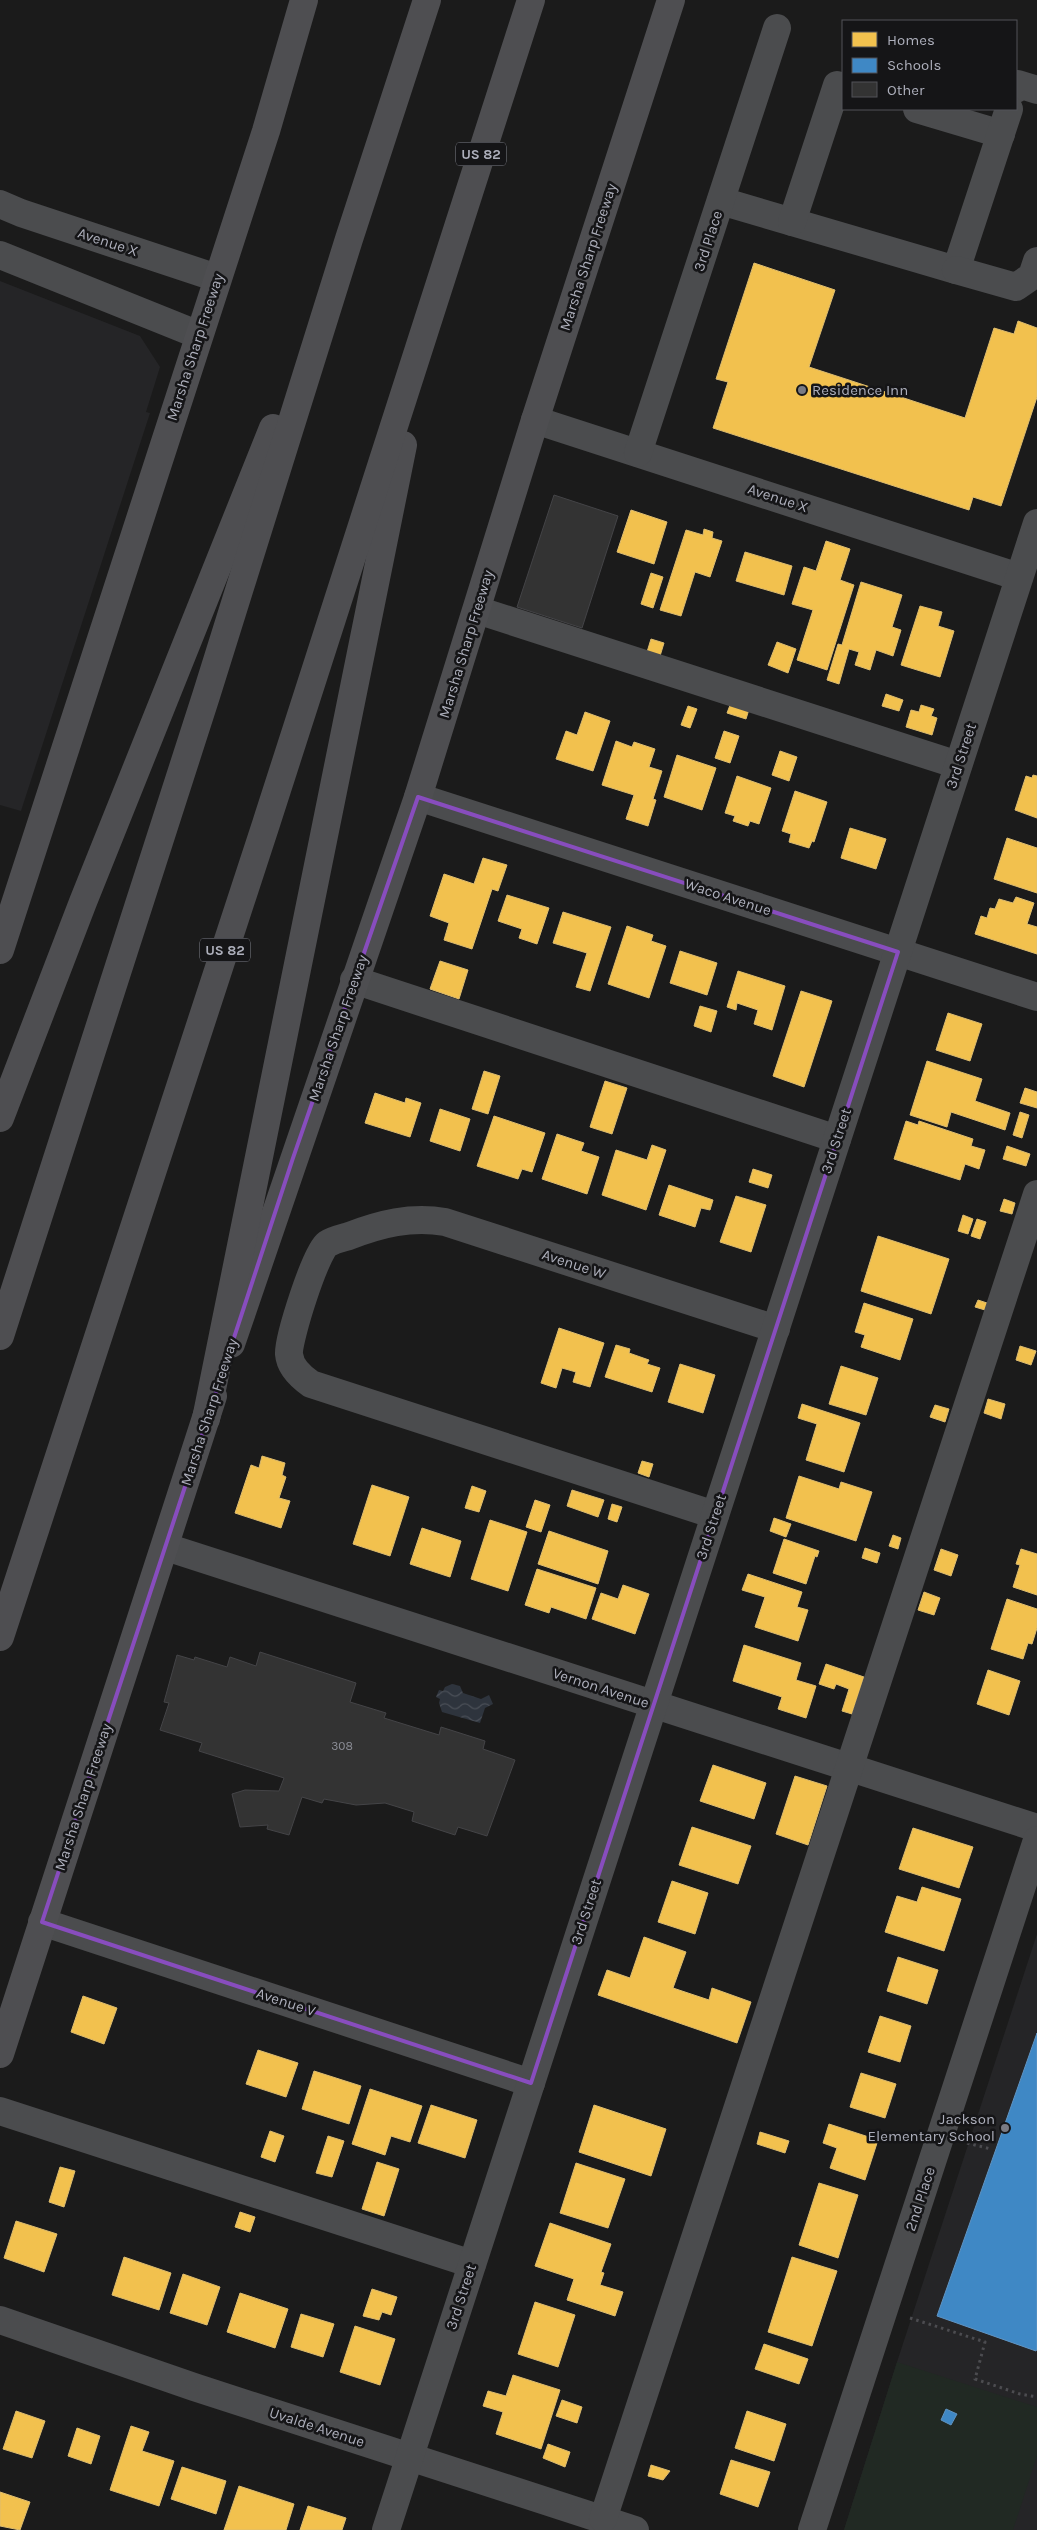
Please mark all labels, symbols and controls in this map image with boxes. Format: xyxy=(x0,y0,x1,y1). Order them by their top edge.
legend xyxy=(842,20,1017,110)
text: Homes xyxy=(887,31,935,49)
text: Schools xyxy=(887,56,941,74)
text: Other xyxy=(887,81,925,99)
road number: US 82 xyxy=(456,142,506,166)
street label: Marsha Sharp Freeway xyxy=(556,181,620,333)
street label: 3rd Place xyxy=(690,208,726,274)
street label: Avenue X xyxy=(75,224,141,260)
street label: Marsha Sharp Freeway xyxy=(163,271,227,423)
place label: Residence Inn xyxy=(812,381,908,399)
marker: Residence Inn xyxy=(796,384,808,396)
street label: Avenue X xyxy=(745,480,811,516)
street label: Marsha Sharp Freeway xyxy=(435,568,497,720)
street label: 3rd Street xyxy=(942,721,980,791)
street label: Waco Avenue xyxy=(682,875,774,919)
road number: US 82 xyxy=(200,938,250,962)
street label: Marsha Sharp Freeway xyxy=(304,952,372,1104)
street label: 3rd Street xyxy=(817,1106,855,1176)
street label: Avenue W xyxy=(540,1245,609,1283)
street label: Marsha Sharp Freeway xyxy=(177,1336,241,1488)
street label: 3rd Street xyxy=(692,1492,730,1562)
street label: Vernon Avenue xyxy=(551,1664,651,1712)
street label: Marsha Sharp Freeway xyxy=(51,1721,115,1873)
house number: 308 xyxy=(331,1739,353,1753)
street label: 3rd Street xyxy=(567,1877,605,1947)
street label: Avenue V xyxy=(254,1984,318,2020)
place label: Jackson Elementary School xyxy=(868,2110,995,2145)
marker: Jackson Elementary School xyxy=(999,2122,1011,2134)
street label: 2nd Place xyxy=(901,2165,939,2233)
street label: 3rd Street xyxy=(442,2262,480,2332)
street label: Uvalde Avenue xyxy=(267,2403,367,2451)

